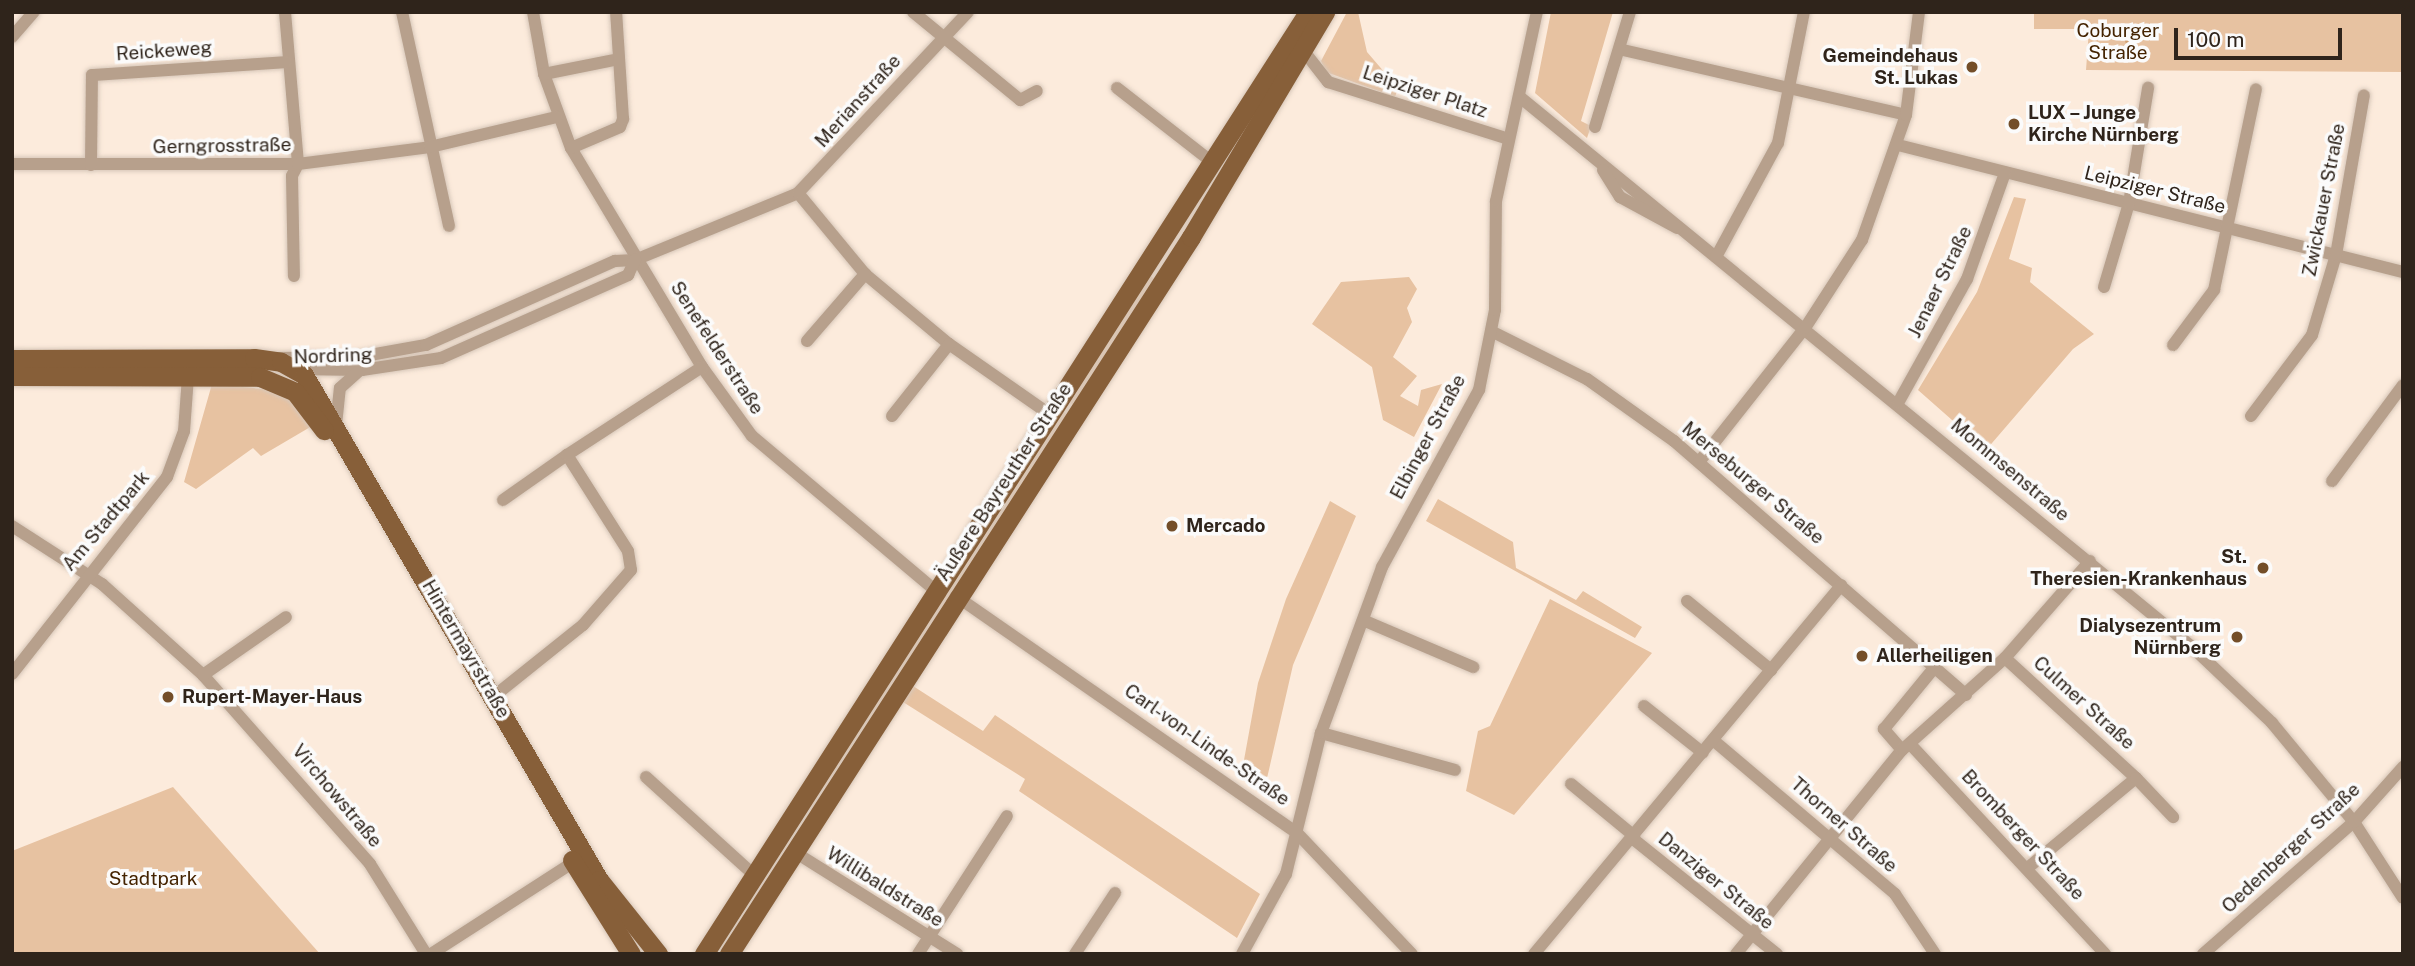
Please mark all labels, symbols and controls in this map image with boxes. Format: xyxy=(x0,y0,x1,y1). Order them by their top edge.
scale bar xyxy=(2177,14,2345,58)
park label: Coburger Straße xyxy=(2076,20,2160,64)
text: 100 m xyxy=(2187,27,2244,52)
street label: Reickeweg xyxy=(115,36,213,66)
place label: Gemeindehaus St. Lukas xyxy=(1822,45,1958,89)
street label: Merianstraße xyxy=(810,50,906,152)
marker: Gemeindehaus St. Lukas xyxy=(1964,59,1980,75)
street label: Leipziger Platz xyxy=(1360,61,1490,123)
place label: LUX – Junge Kirche Nürnberg xyxy=(2028,102,2179,146)
marker: LUX – Junge Kirche Nürnberg xyxy=(2006,116,2022,132)
street label: Zwickauer Straße xyxy=(2298,121,2350,279)
street label: Gerngrosstraße xyxy=(152,133,292,159)
street label: Leipziger Straße xyxy=(2082,161,2228,219)
street label: Jenaer Straße xyxy=(1903,222,1977,342)
street label: Senefelderstraße xyxy=(665,277,769,419)
street label: Nordring xyxy=(293,343,373,369)
street label: Elbinger Straße xyxy=(1386,371,1470,503)
street label: Äußere Bayreuther Straße xyxy=(931,379,1077,585)
street label: Mommsenstraße xyxy=(1946,414,2074,526)
street label: Merseburger Straße xyxy=(1677,417,1829,549)
street label: Am Stadtpark xyxy=(58,466,154,576)
place label: Mercado xyxy=(1186,515,1266,537)
marker: Mercado xyxy=(1164,518,1180,534)
place label: St. Theresien-Krankenhaus xyxy=(2030,546,2247,590)
marker: St. Theresien-Krankenhaus xyxy=(2253,558,2273,578)
street label: Hintermayrstraße xyxy=(417,576,515,722)
place label: Dialysezentrum Nürnberg xyxy=(2079,615,2221,659)
marker: Dialysezentrum Nürnberg xyxy=(2227,627,2247,647)
place label: Allerheiligen xyxy=(1876,645,1993,667)
marker: Allerheiligen xyxy=(1854,648,1870,664)
street label: Culmer Straße xyxy=(2029,652,2139,754)
street label: Carl-von-Linde-Straße xyxy=(1120,679,1294,811)
place label: Rupert-Mayer-Haus xyxy=(182,686,362,708)
marker: Rupert-Mayer-Haus xyxy=(160,689,176,705)
street label: Virchowstraße xyxy=(287,740,387,852)
street label: Bromberger Straße xyxy=(1957,765,2089,905)
street label: Thorner Straße xyxy=(1786,773,1902,877)
street label: Oedenberger Straße xyxy=(2217,778,2365,918)
street label: Danziger Straße xyxy=(1654,827,1778,935)
street label: Willibaldstraße xyxy=(822,842,948,932)
park label: Stadtpark xyxy=(109,868,197,890)

